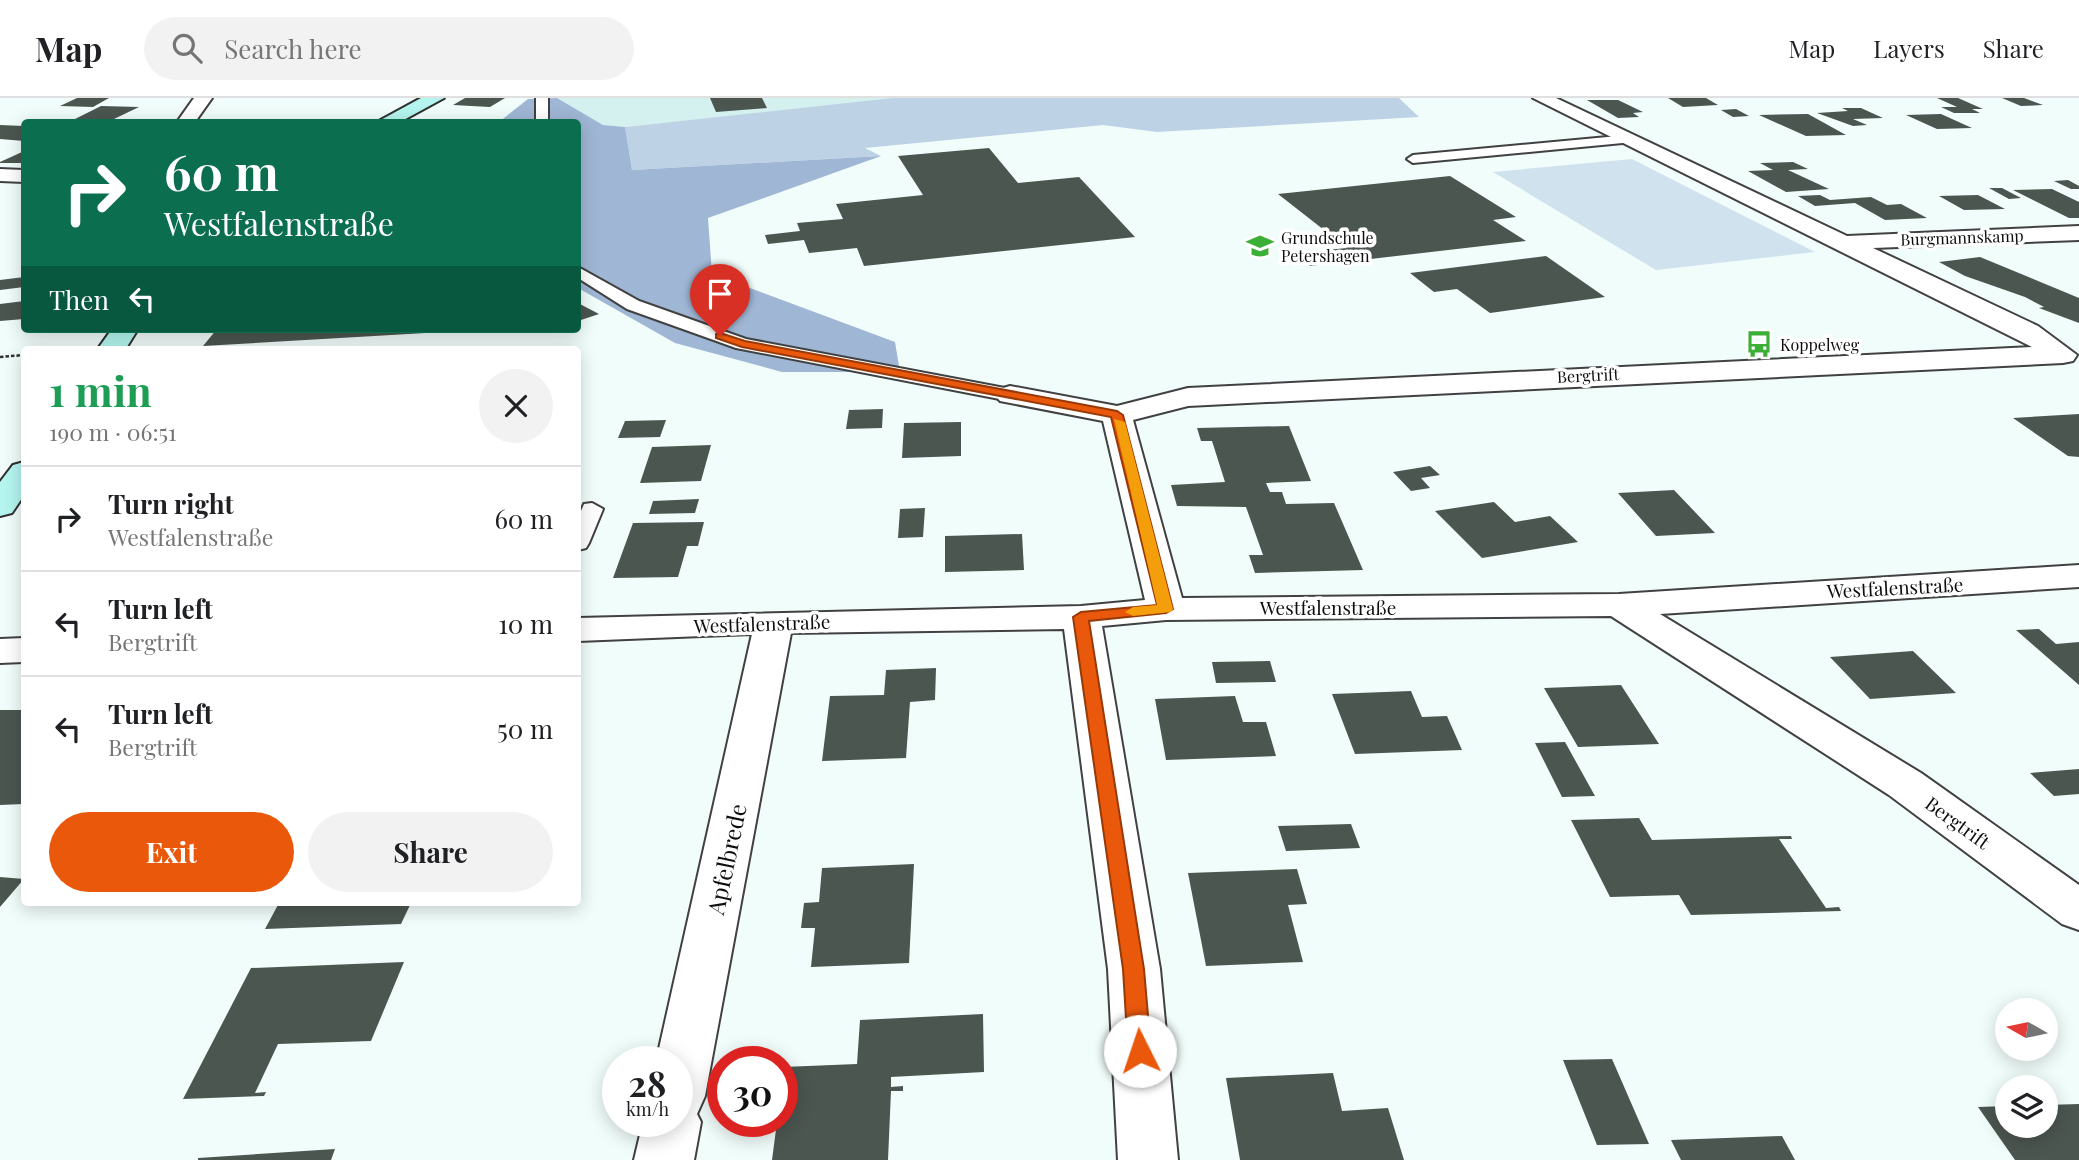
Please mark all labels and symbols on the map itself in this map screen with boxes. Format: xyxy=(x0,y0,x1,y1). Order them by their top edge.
street label: Burgmannskamp xyxy=(1900,224,2024,250)
place label: Grundschule Petershagen xyxy=(1281,227,1374,266)
school or university icon: Grundschule Petershagen xyxy=(1245,231,1275,261)
pin xyxy=(690,264,750,336)
bus stop icon: Koppelweg xyxy=(1744,329,1774,359)
place label: Koppelweg xyxy=(1780,334,1860,355)
street label: Bergtrift xyxy=(1556,363,1620,387)
street label: Westfalenstraße xyxy=(1825,570,1964,604)
street label: Westfalenstraße xyxy=(1259,594,1396,620)
street label: Westfalenstraße xyxy=(692,608,831,638)
street label: Bergtrift xyxy=(1921,790,1996,854)
street label: Apfelbrede xyxy=(699,801,753,918)
north arrow xyxy=(1995,998,2058,1060)
position arrow xyxy=(1103,1014,1177,1088)
speed limit sign: 30 xyxy=(707,1046,798,1137)

